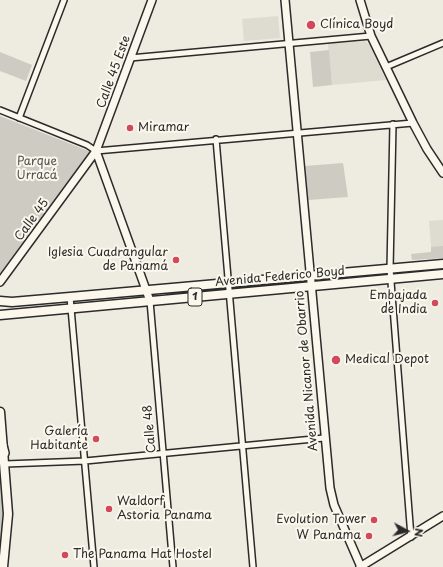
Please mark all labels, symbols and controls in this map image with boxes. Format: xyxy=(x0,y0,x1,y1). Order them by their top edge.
place label: Clínica Boyd xyxy=(320,18,393,32)
marker: Clínica Boyd xyxy=(305,19,317,31)
street label: Calle 45 Este xyxy=(94,34,134,110)
place label: Miramar xyxy=(138,121,189,135)
marker: Miramar xyxy=(125,123,135,133)
park label: Parque Urracá xyxy=(17,155,57,183)
street label: Calle 45 xyxy=(12,196,52,244)
place label: Iglesia Cuadrangular de Panamá xyxy=(48,246,168,274)
marker: Iglesia Cuadrangular de Panamá xyxy=(171,255,181,265)
street label: Avenida Federico Boyd xyxy=(215,264,345,290)
road number: 1 xyxy=(188,288,202,306)
place label: Embajada de India xyxy=(369,289,427,317)
street label: Avenida Nicanor de Obarrio xyxy=(293,290,321,452)
marker: Embajada de India xyxy=(430,298,440,308)
place label: Medical Depot xyxy=(345,353,429,367)
marker: Medical Depot xyxy=(330,354,342,366)
street label: Calle 48 xyxy=(141,404,159,454)
place label: Galería Habitante xyxy=(30,425,88,453)
marker: Galería Habitante xyxy=(91,434,101,444)
place label: Waldorf Astoria Panama xyxy=(117,495,212,523)
marker: Waldorf Astoria Panama xyxy=(104,504,114,514)
north arrow xyxy=(387,511,427,551)
place label: Evolution Tower xyxy=(276,513,366,527)
marker: Evolution Tower xyxy=(369,515,379,525)
text: N xyxy=(410,527,428,538)
place label: W Panama xyxy=(297,529,361,543)
marker: W Panama xyxy=(364,531,374,541)
place label: The Panama Hat Hostel xyxy=(73,548,212,562)
marker: The Panama Hat Hostel xyxy=(60,550,70,560)

